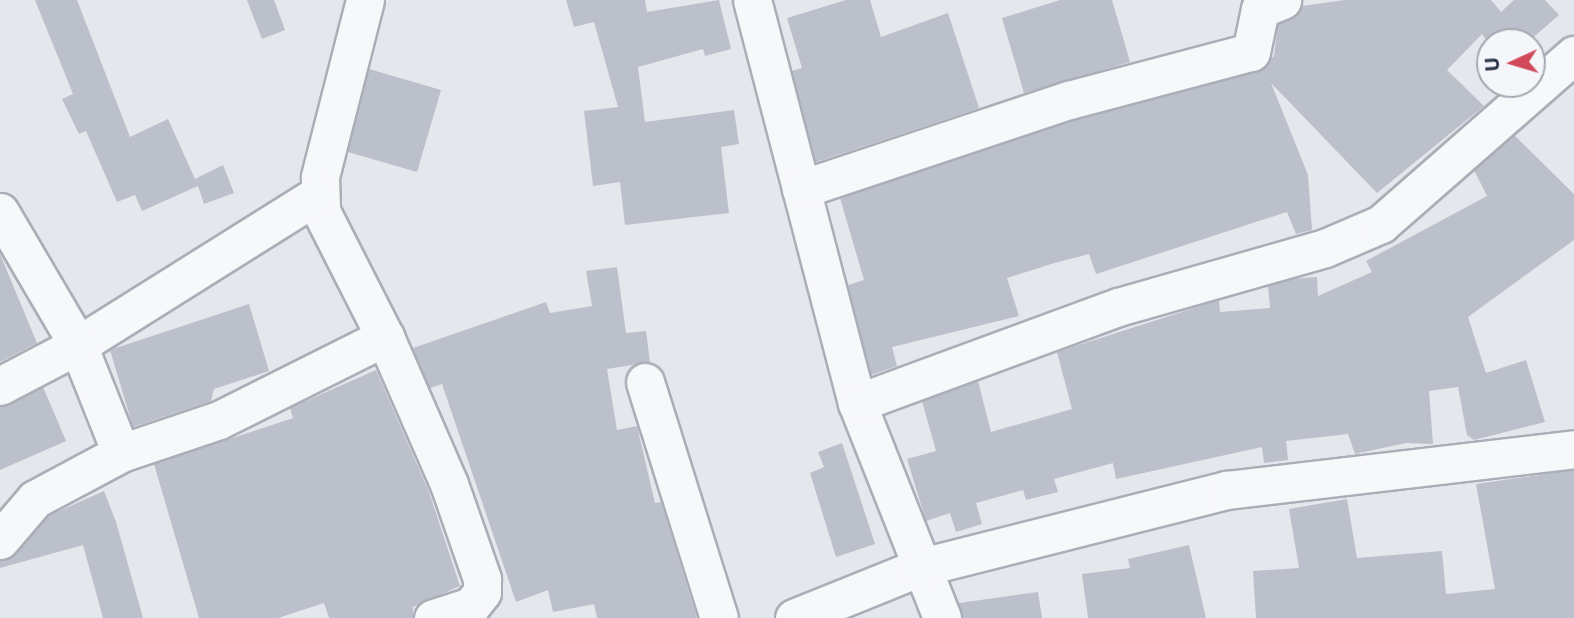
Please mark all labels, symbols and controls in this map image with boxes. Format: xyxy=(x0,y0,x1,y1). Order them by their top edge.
north arrow xyxy=(1476,28,1546,98)
text: U xyxy=(1480,57,1504,72)

